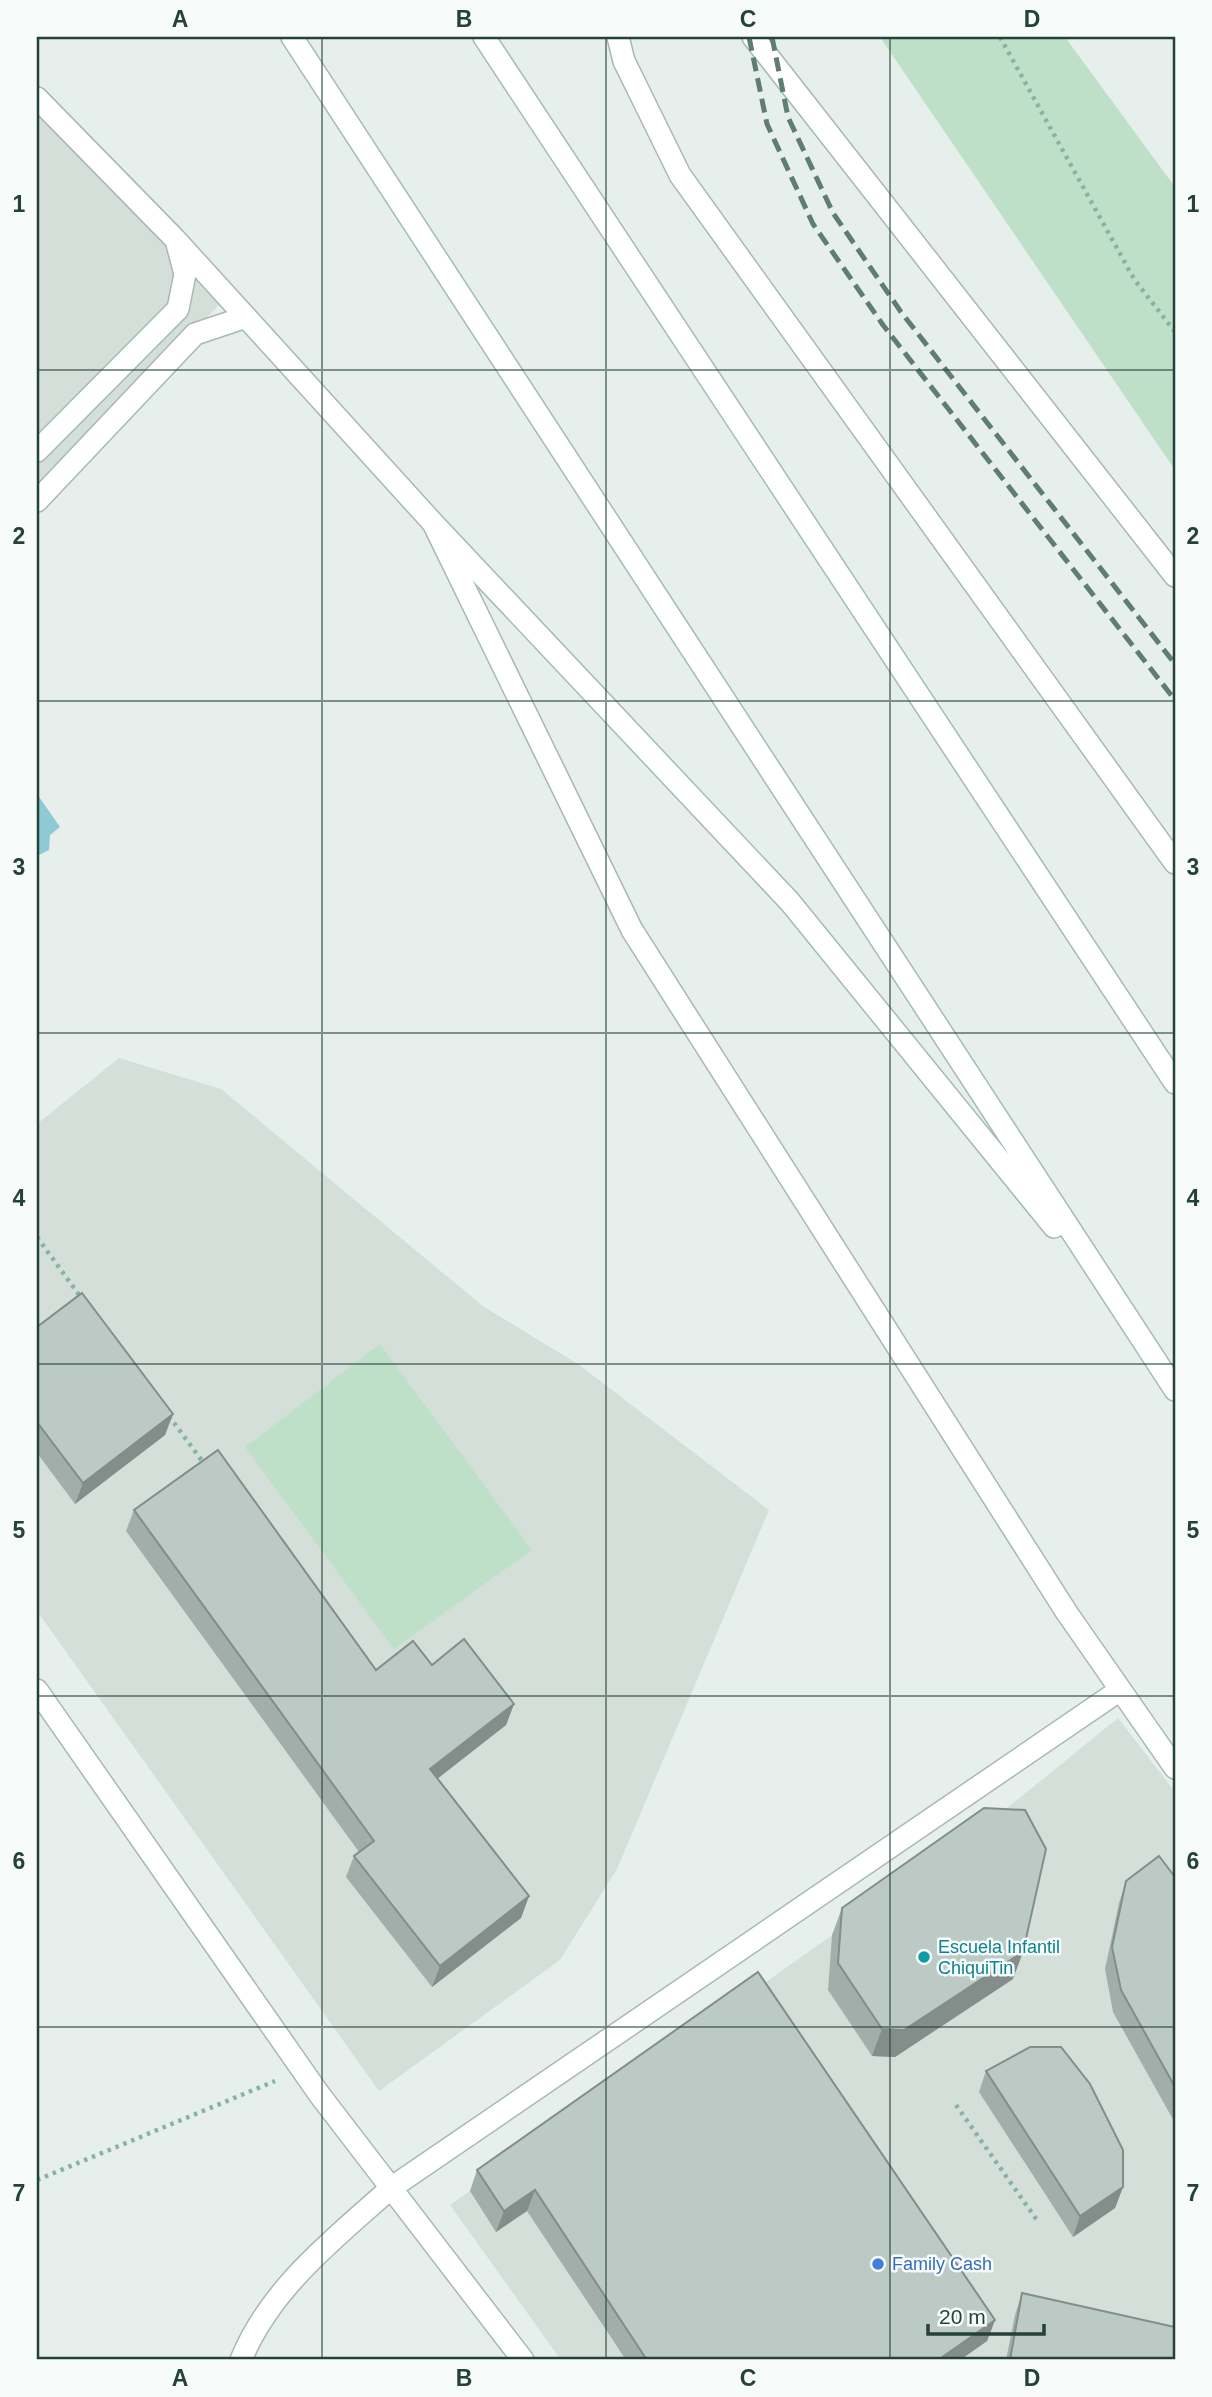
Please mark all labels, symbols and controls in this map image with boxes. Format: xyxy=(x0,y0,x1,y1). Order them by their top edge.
text: A xyxy=(172,6,188,32)
text: B xyxy=(456,6,472,32)
text: C xyxy=(740,6,756,32)
text: D xyxy=(1024,6,1040,32)
text: 1 xyxy=(13,191,26,217)
text: 1 xyxy=(1187,191,1200,217)
text: 2 xyxy=(13,523,25,549)
text: 2 xyxy=(1187,523,1199,549)
text: 3 xyxy=(13,854,25,880)
text: 3 xyxy=(1187,854,1199,880)
text: 4 xyxy=(13,1185,26,1211)
text: 4 xyxy=(1187,1185,1200,1211)
text: 5 xyxy=(13,1517,26,1543)
text: 5 xyxy=(1187,1517,1200,1543)
text: 6 xyxy=(13,1848,25,1874)
text: 6 xyxy=(1187,1848,1199,1874)
place label: Escuela Infantil ChiquiTin xyxy=(938,1937,1060,1978)
marker: Escuela Infantil ChiquiTin xyxy=(916,1949,932,1965)
text: 7 xyxy=(13,2180,25,2206)
text: 7 xyxy=(1187,2180,1199,2206)
place label: Family Cash xyxy=(892,2254,992,2274)
marker: Family Cash xyxy=(870,2256,886,2272)
scale bar xyxy=(928,2292,1044,2336)
text: 20 m xyxy=(939,2305,986,2328)
text: A xyxy=(172,2365,188,2391)
text: B xyxy=(456,2365,472,2391)
text: C xyxy=(740,2365,756,2391)
text: D xyxy=(1024,2365,1040,2391)

